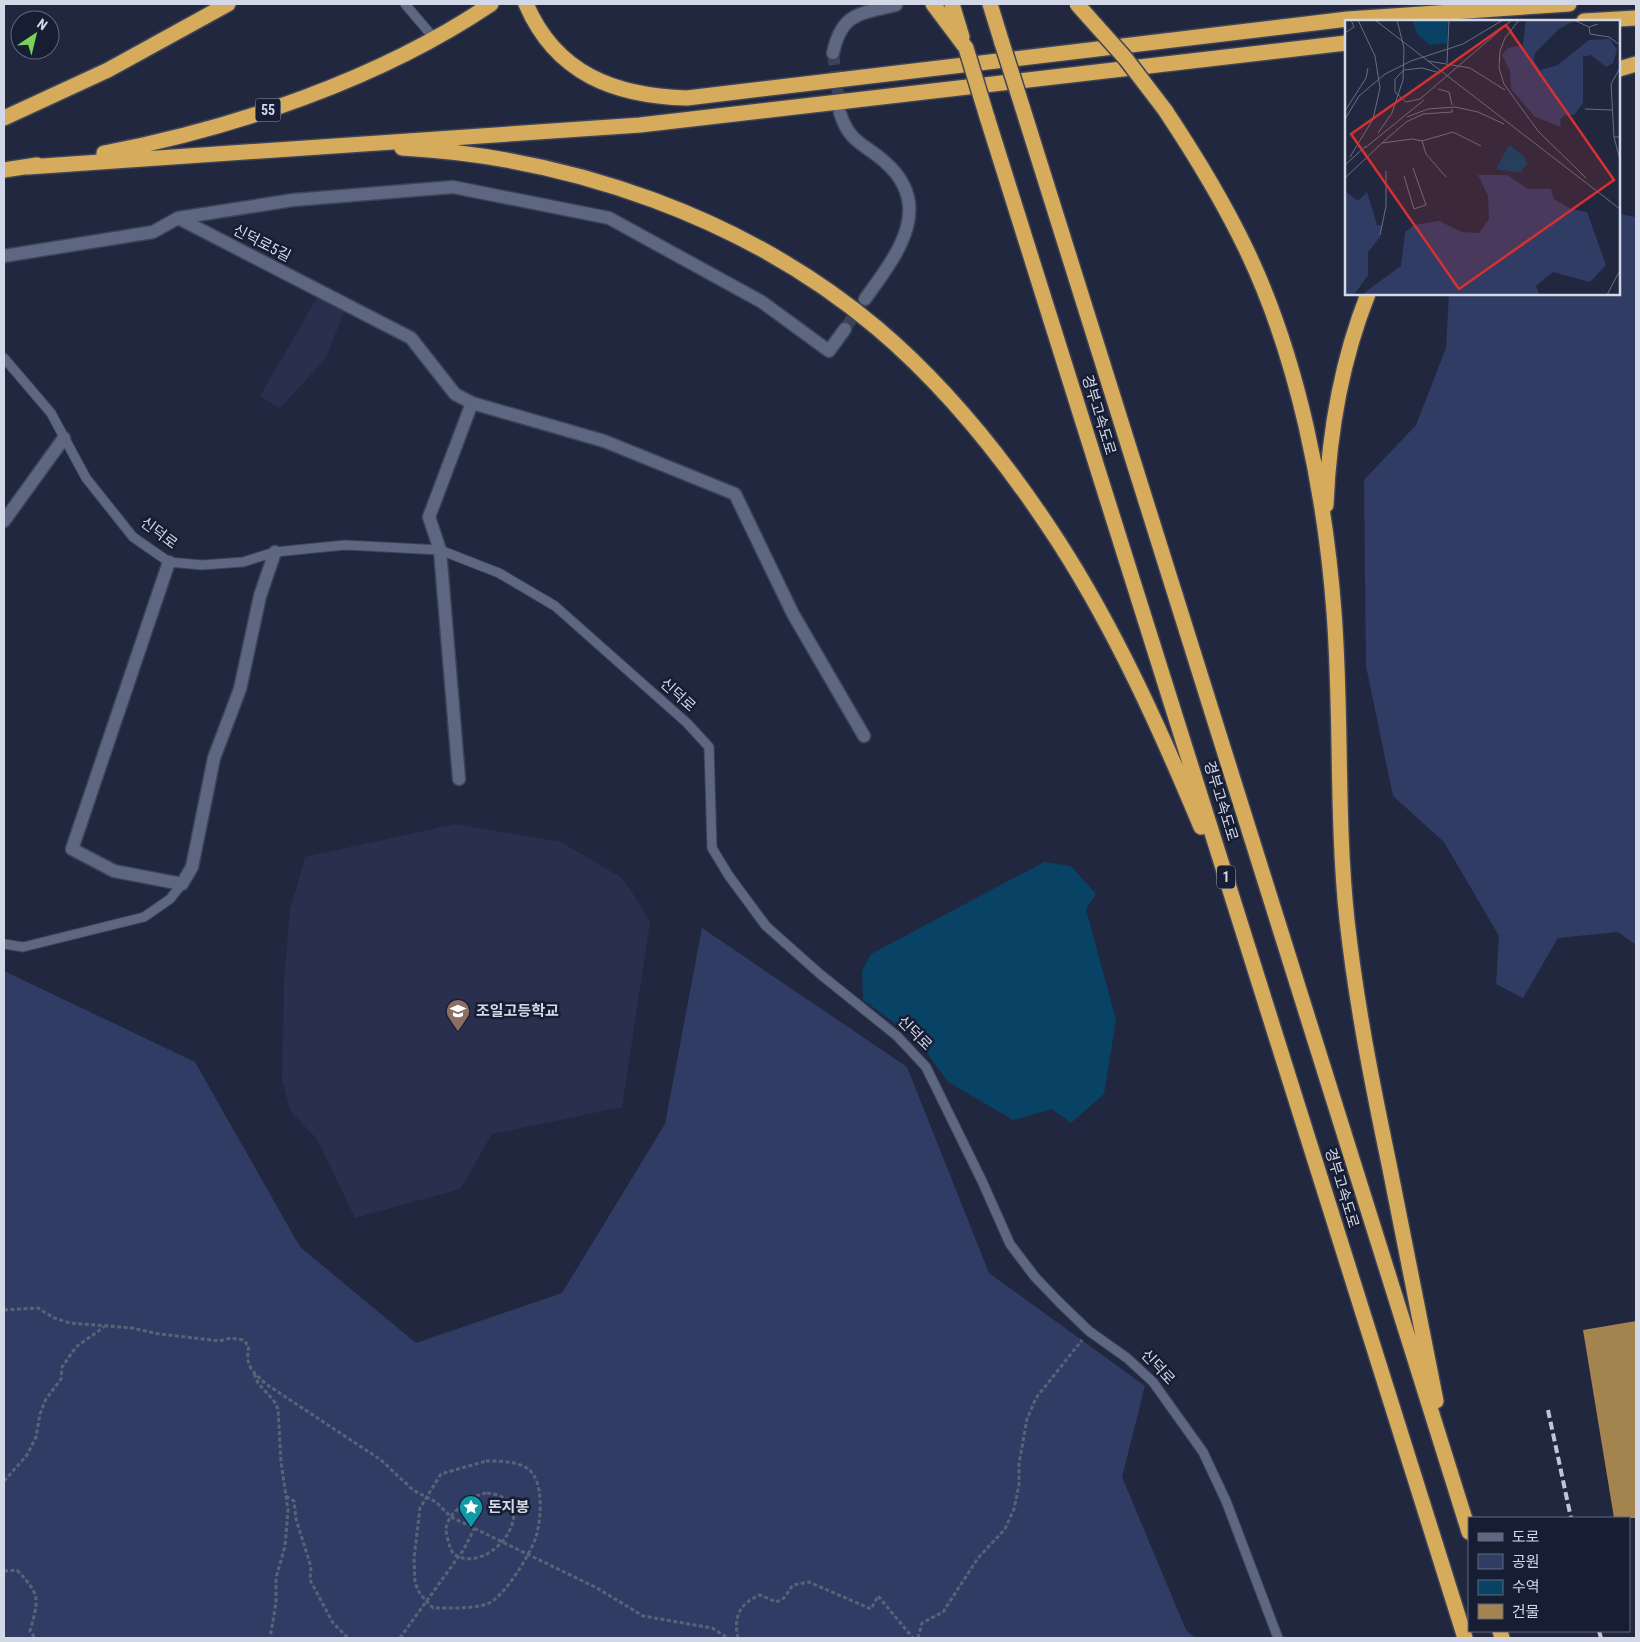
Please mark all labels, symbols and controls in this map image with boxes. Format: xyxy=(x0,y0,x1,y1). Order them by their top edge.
north arrow xyxy=(10,10,60,60)
text: N xyxy=(34,15,51,33)
inset map xyxy=(1345,20,1620,295)
road number: 55 xyxy=(256,98,280,122)
street label: 신덕로5길 xyxy=(230,221,294,265)
street label: 경부고속도로 xyxy=(1078,373,1120,457)
street label: 신덕로 xyxy=(137,513,181,553)
street label: 신덕로 xyxy=(657,674,699,716)
street label: 경부고속도로 xyxy=(1200,759,1242,843)
road number: 1 xyxy=(1217,866,1235,889)
school or university icon: 조일고등학교 xyxy=(445,998,471,1032)
place label: 조일고등학교 xyxy=(476,1002,559,1020)
street label: 신덕로 xyxy=(894,1012,936,1054)
street label: 경부고속도로 xyxy=(1321,1146,1363,1230)
street label: 신덕로 xyxy=(1137,1346,1179,1388)
place icon: 돈지봉 xyxy=(458,1494,484,1528)
place label: 돈지봉 xyxy=(488,1498,530,1516)
legend xyxy=(1468,1517,1630,1632)
text: 도로 xyxy=(1512,1528,1540,1546)
text: 공원 xyxy=(1512,1553,1540,1571)
text: 수역 xyxy=(1512,1578,1540,1596)
text: 건물 xyxy=(1512,1603,1540,1621)

